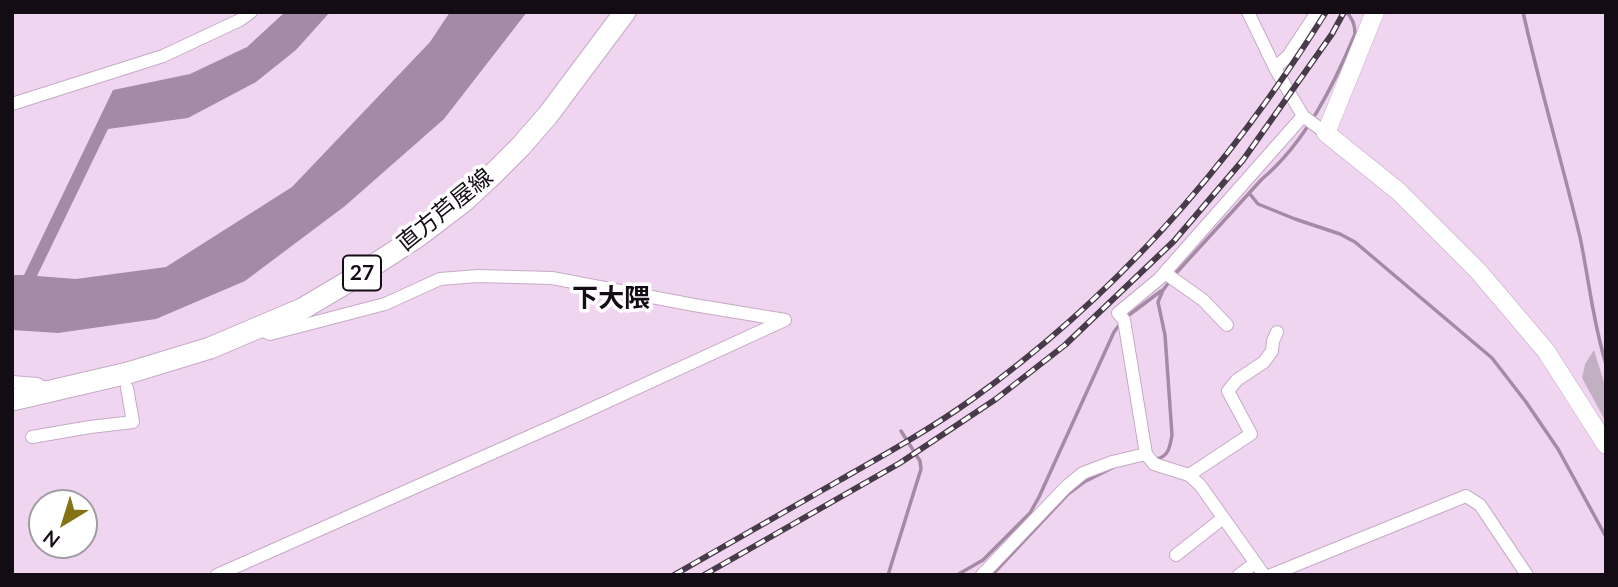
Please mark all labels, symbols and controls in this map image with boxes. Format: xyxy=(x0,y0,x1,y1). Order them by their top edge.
street label: 直方芦屋線 xyxy=(392,163,498,257)
road number: 27 xyxy=(343,256,381,290)
district label: 下大隈 xyxy=(572,283,650,315)
north arrow xyxy=(28,489,98,559)
text: N xyxy=(38,526,64,553)

